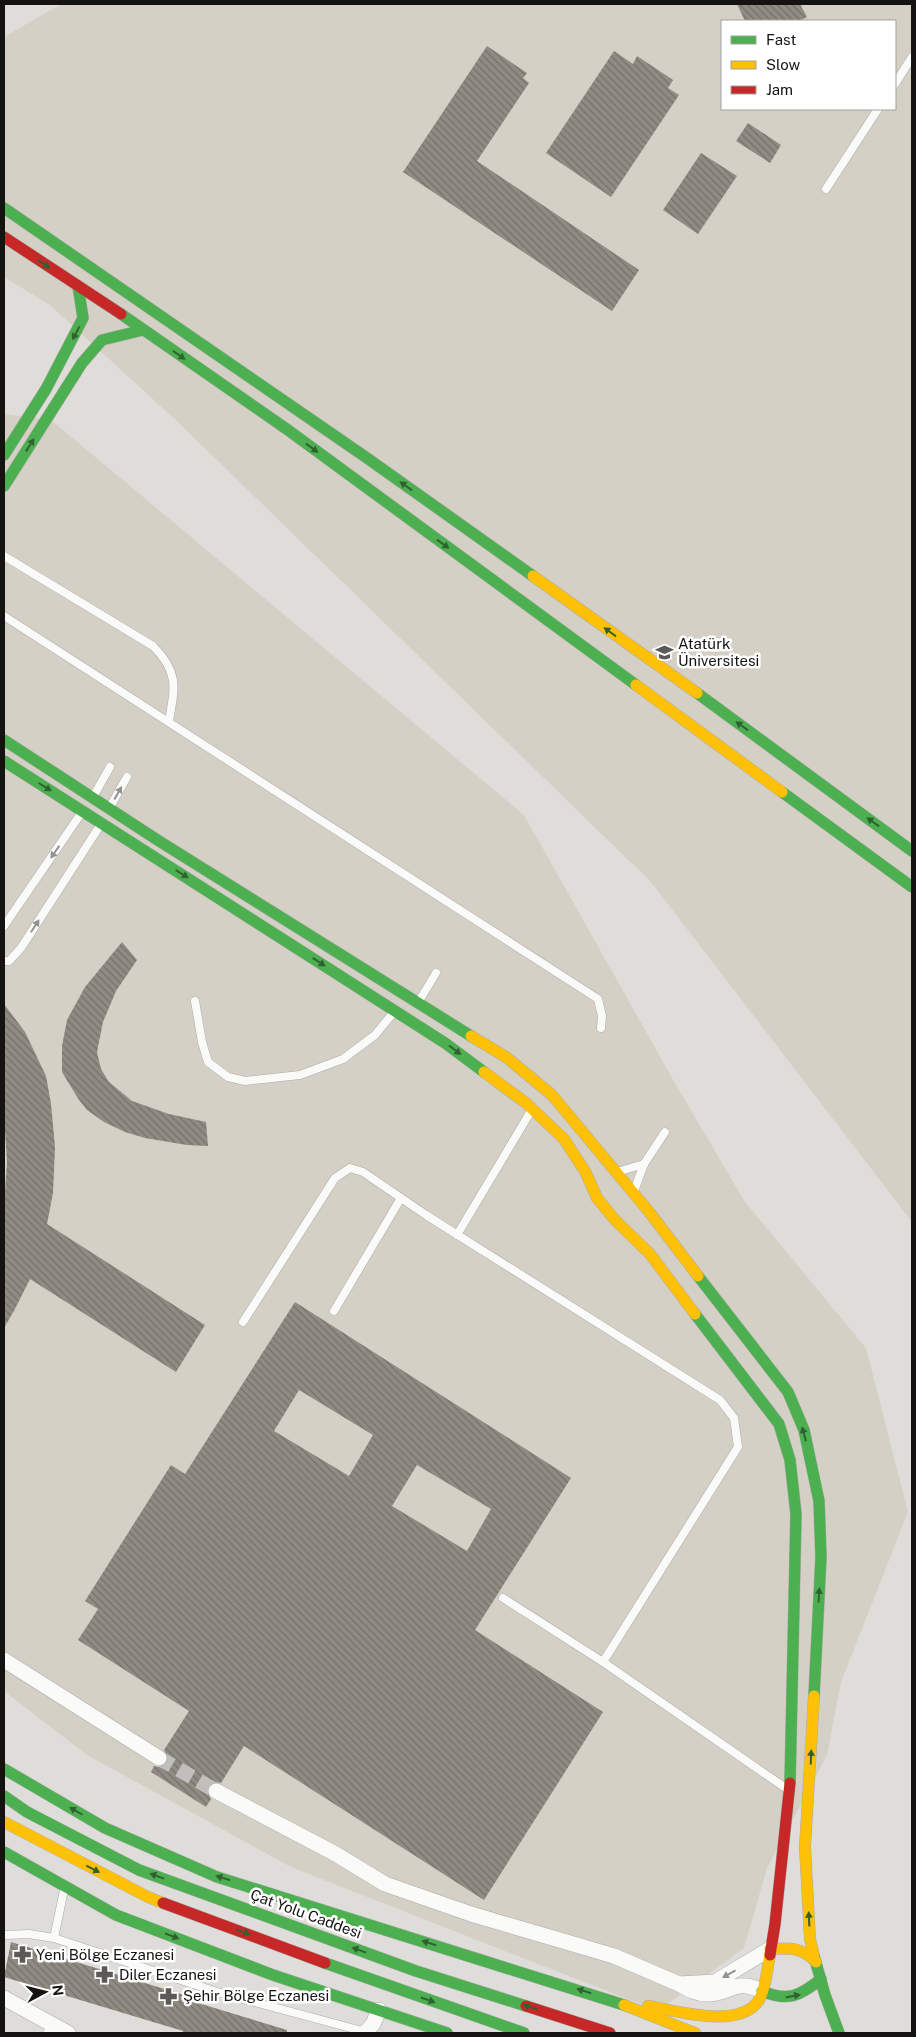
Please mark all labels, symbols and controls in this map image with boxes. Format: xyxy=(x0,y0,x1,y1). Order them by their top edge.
legend xyxy=(721,20,896,110)
text: Fast xyxy=(766,31,796,48)
text: Slow xyxy=(766,56,801,73)
text: Jam xyxy=(766,81,793,98)
one-way arrow xyxy=(38,259,51,269)
one-way arrow xyxy=(72,325,80,340)
one-way arrow xyxy=(172,350,186,360)
one-way arrow xyxy=(25,439,35,452)
one-way arrow xyxy=(305,443,319,453)
one-way arrow xyxy=(399,481,413,491)
one-way arrow xyxy=(437,538,450,548)
one-way arrow xyxy=(603,627,616,637)
place label: Atatürk Üniversitesi xyxy=(678,635,759,669)
school or university icon: Atatürk Üniversitesi xyxy=(654,643,674,663)
one-way arrow xyxy=(735,721,749,731)
one-way arrow xyxy=(38,783,52,792)
one-way arrow xyxy=(114,785,122,800)
one-way arrow xyxy=(866,817,880,827)
one-way arrow xyxy=(50,845,60,859)
one-way arrow xyxy=(176,870,189,879)
one-way arrow xyxy=(30,919,40,933)
one-way arrow xyxy=(312,957,326,966)
one-way arrow xyxy=(448,1045,461,1056)
one-way arrow xyxy=(800,1426,808,1441)
one-way arrow xyxy=(815,1586,823,1602)
one-way arrow xyxy=(807,1749,815,1765)
one-way arrow xyxy=(68,1807,83,1815)
one-way arrow xyxy=(86,1865,100,1873)
one-way arrow xyxy=(150,1872,165,1879)
one-way arrow xyxy=(216,1874,231,1882)
street label: Çat Yolu Caddesi xyxy=(248,1886,364,1942)
one-way arrow xyxy=(804,1911,812,1927)
one-way arrow xyxy=(236,1928,251,1936)
one-way arrow xyxy=(165,1932,180,1940)
one-way arrow xyxy=(421,1938,436,1946)
pharmacy icon: Yeni Bölge Eczanesi xyxy=(12,1945,32,1965)
place label: Yeni Bölge Eczanesi xyxy=(36,1946,174,1963)
one-way arrow xyxy=(352,1946,367,1953)
pharmacy icon: Diler Eczanesi xyxy=(95,1965,115,1985)
place label: Diler Eczanesi xyxy=(119,1966,217,1983)
north arrow xyxy=(20,1967,70,2017)
one-way arrow xyxy=(722,1970,735,1979)
text: N xyxy=(49,1984,67,1997)
pharmacy icon: Şehir Bölge Eczanesi xyxy=(159,1986,179,2006)
place label: Şehir Bölge Eczanesi xyxy=(183,1987,329,2004)
one-way arrow xyxy=(576,1987,591,1994)
one-way arrow xyxy=(786,1991,802,1999)
one-way arrow xyxy=(421,1997,436,2004)
one-way arrow xyxy=(522,2003,537,2011)

